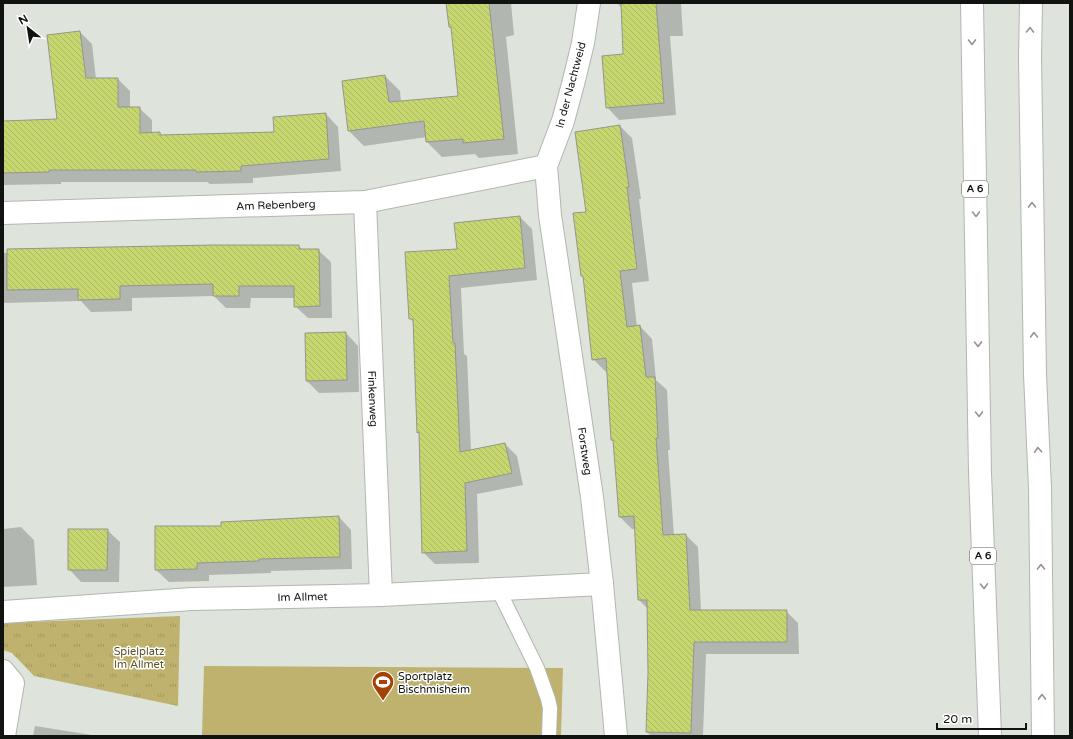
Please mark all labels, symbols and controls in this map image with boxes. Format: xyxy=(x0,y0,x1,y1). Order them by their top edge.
north arrow xyxy=(8,8,48,48)
text: N xyxy=(16,12,30,28)
one-way arrow xyxy=(1026,27,1035,33)
one-way arrow xyxy=(968,39,977,45)
street label: In der Nachtweid xyxy=(553,40,589,130)
road number: A 6 xyxy=(962,181,988,197)
street label: Am Rebenberg xyxy=(236,197,316,212)
one-way arrow xyxy=(1028,202,1036,208)
one-way arrow xyxy=(972,211,980,217)
one-way arrow xyxy=(1030,332,1038,338)
one-way arrow xyxy=(974,341,982,347)
street label: Finkenweg xyxy=(365,370,381,427)
one-way arrow xyxy=(975,411,983,417)
street label: Forstweg xyxy=(575,426,595,476)
one-way arrow xyxy=(1034,447,1043,453)
road number: A 6 xyxy=(970,548,996,564)
one-way arrow xyxy=(1037,564,1045,570)
one-way arrow xyxy=(980,583,989,589)
street label: Im Allmet xyxy=(277,590,328,604)
park label: Spielplatz Im Allmet xyxy=(114,645,165,671)
sports icon: Sportplatz Bischmisheim xyxy=(370,669,396,702)
place label: Sportplatz Bischmisheim xyxy=(398,670,470,696)
one-way arrow xyxy=(1038,694,1046,700)
scale bar xyxy=(937,705,1026,731)
text: 20 m xyxy=(943,712,972,726)

